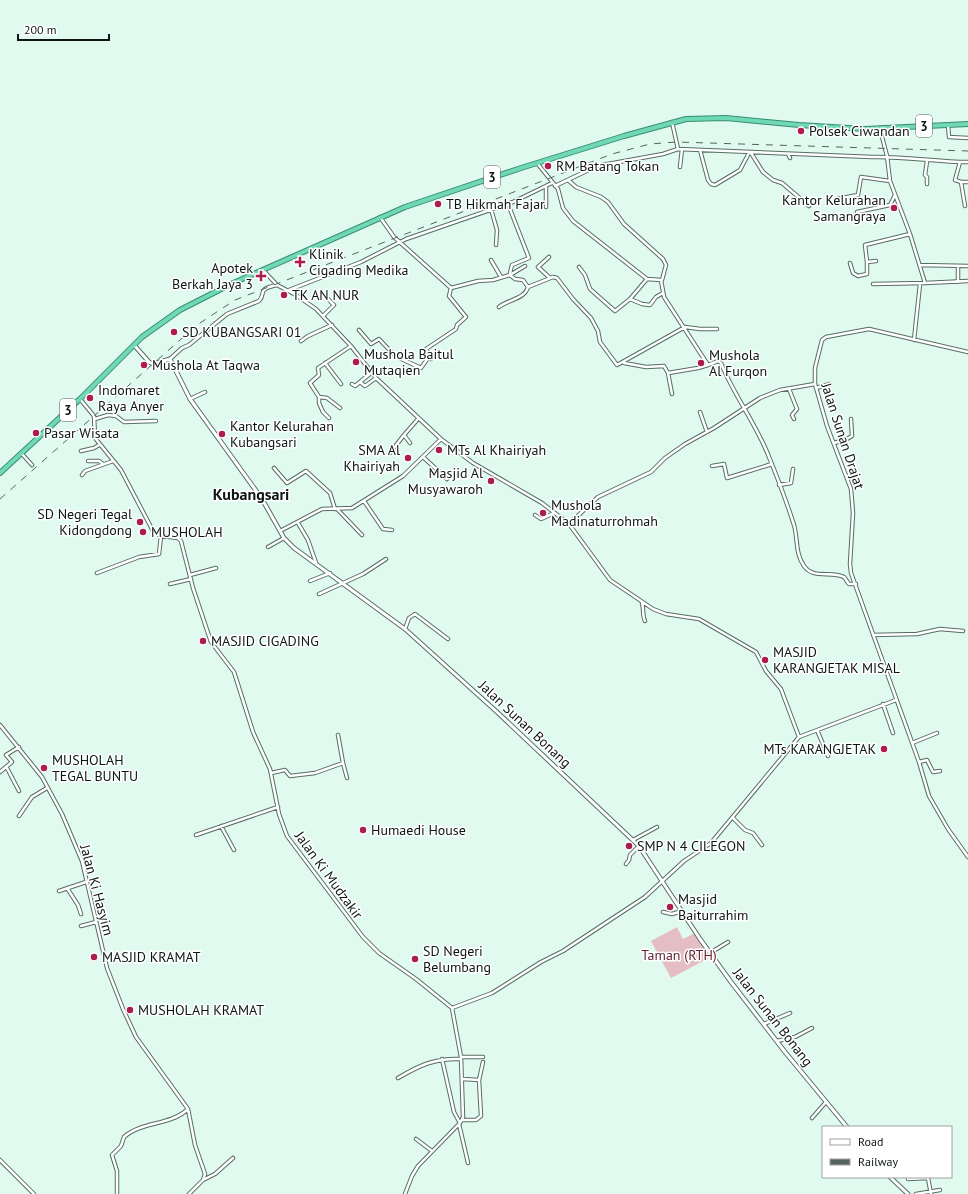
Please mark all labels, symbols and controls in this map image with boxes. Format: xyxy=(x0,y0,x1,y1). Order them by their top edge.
scale bar xyxy=(18,16,109,42)
text: 200 m xyxy=(24,22,57,37)
road number: 3 xyxy=(916,115,932,137)
place label: Polsek Ciwandan xyxy=(809,122,910,140)
marker: Polsek Ciwandan xyxy=(796,126,806,136)
place label: RM Batang Tokan xyxy=(556,157,659,175)
marker: RM Batang Tokan xyxy=(543,161,553,171)
road number: 3 xyxy=(484,166,500,188)
place label: Kantor Kelurahan Samangraya xyxy=(782,191,886,225)
place label: TB Hikmah Fajar xyxy=(446,195,545,213)
marker: TB Hikmah Fajar xyxy=(433,199,443,209)
marker: Kantor Kelurahan Samangraya xyxy=(889,203,899,213)
place label: Klinik Cigading Medika xyxy=(309,245,409,279)
marker: Klinik Cigading Medika xyxy=(294,256,306,268)
place label: Apotek Berkah Jaya 3 xyxy=(172,259,253,293)
marker: Apotek Berkah Jaya 3 xyxy=(256,271,266,281)
place label: TK AN NUR xyxy=(292,286,359,304)
marker: TK AN NUR xyxy=(279,290,289,300)
place label: SD KUBANGSARI 01 xyxy=(182,323,301,341)
marker: SD KUBANGSARI 01 xyxy=(169,327,179,337)
place label: Mushola Baitul Mutaqien xyxy=(364,345,454,379)
place label: Mushola Al Furqon xyxy=(709,346,767,380)
place label: Mushola At Taqwa xyxy=(152,356,260,374)
marker: Mushola Baitul Mutaqien xyxy=(351,357,361,367)
marker: Mushola Al Furqon xyxy=(696,358,706,368)
marker: Mushola At Taqwa xyxy=(139,360,149,370)
street label: Jalan Sunan Drajat xyxy=(817,380,869,492)
place label: Indomaret Raya Anyer xyxy=(98,381,164,415)
marker: Indomaret Raya Anyer xyxy=(85,393,95,403)
road number: 3 xyxy=(60,399,76,421)
place label: Kantor Kelurahan Kubangsari xyxy=(230,417,334,451)
place label: Pasar Wisata xyxy=(44,424,119,442)
marker: Pasar Wisata xyxy=(31,428,41,438)
marker: Kantor Kelurahan Kubangsari xyxy=(217,429,227,439)
place label: SMA Al Khairiyah xyxy=(343,441,400,475)
place label: MTs Al Khairiyah xyxy=(447,441,546,459)
marker: MTs Al Khairiyah xyxy=(434,445,444,455)
marker: SMA Al Khairiyah xyxy=(403,453,413,463)
place label: Masjid Al Musyawaroh xyxy=(408,464,483,498)
marker: Masjid Al Musyawaroh xyxy=(486,476,496,486)
district label: Kubangsari xyxy=(213,484,289,504)
place label: Mushola Madinaturrohmah xyxy=(551,496,658,530)
place label: SD Negeri Tegal Kidongdong xyxy=(37,505,132,539)
marker: Mushola Madinaturrohmah xyxy=(538,508,548,518)
marker: SD Negeri Tegal Kidongdong xyxy=(135,517,145,527)
place label: MUSHOLAH xyxy=(151,523,223,541)
marker: MUSHOLAH xyxy=(138,527,148,537)
place label: MASJID CIGADING xyxy=(211,632,319,650)
marker: MASJID CIGADING xyxy=(198,636,208,646)
place label: MASJID KARANGJETAK MISAL xyxy=(773,643,900,677)
marker: MASJID KARANGJETAK MISAL xyxy=(760,655,770,665)
street label: Jalan Sunan Bonang xyxy=(474,676,575,771)
place label: MTs KARANGJETAK xyxy=(763,740,876,758)
marker: MTs KARANGJETAK xyxy=(879,744,889,754)
place label: MUSHOLAH TEGAL BUNTU xyxy=(52,751,138,785)
marker: MUSHOLAH TEGAL BUNTU xyxy=(39,763,49,773)
place label: Humaedi House xyxy=(371,821,466,839)
marker: Humaedi House xyxy=(358,825,368,835)
street label: Jalan Ki Mudzakir xyxy=(291,827,367,923)
place label: SMP N 4 CILEGON xyxy=(637,837,745,855)
marker: SMP N 4 CILEGON xyxy=(624,841,634,851)
street label: Jalan Ki Hasyim xyxy=(76,842,118,937)
place label: Masjid Baiturrahim xyxy=(678,890,748,924)
marker: Masjid Baiturrahim xyxy=(665,902,675,912)
place label: SD Negeri Belumbang xyxy=(423,942,491,976)
park label: Taman (RTH) xyxy=(641,946,717,964)
place label: MASJID KRAMAT xyxy=(102,948,201,966)
marker: MASJID KRAMAT xyxy=(89,952,99,962)
marker: SD Negeri Belumbang xyxy=(410,954,420,964)
street label: Jalan Sunan Bonang xyxy=(728,963,817,1070)
place label: MUSHOLAH KRAMAT xyxy=(138,1001,264,1019)
marker: MUSHOLAH KRAMAT xyxy=(125,1005,135,1015)
legend xyxy=(822,1126,952,1178)
text: Road xyxy=(858,1134,883,1149)
text: Railway xyxy=(858,1154,898,1169)

